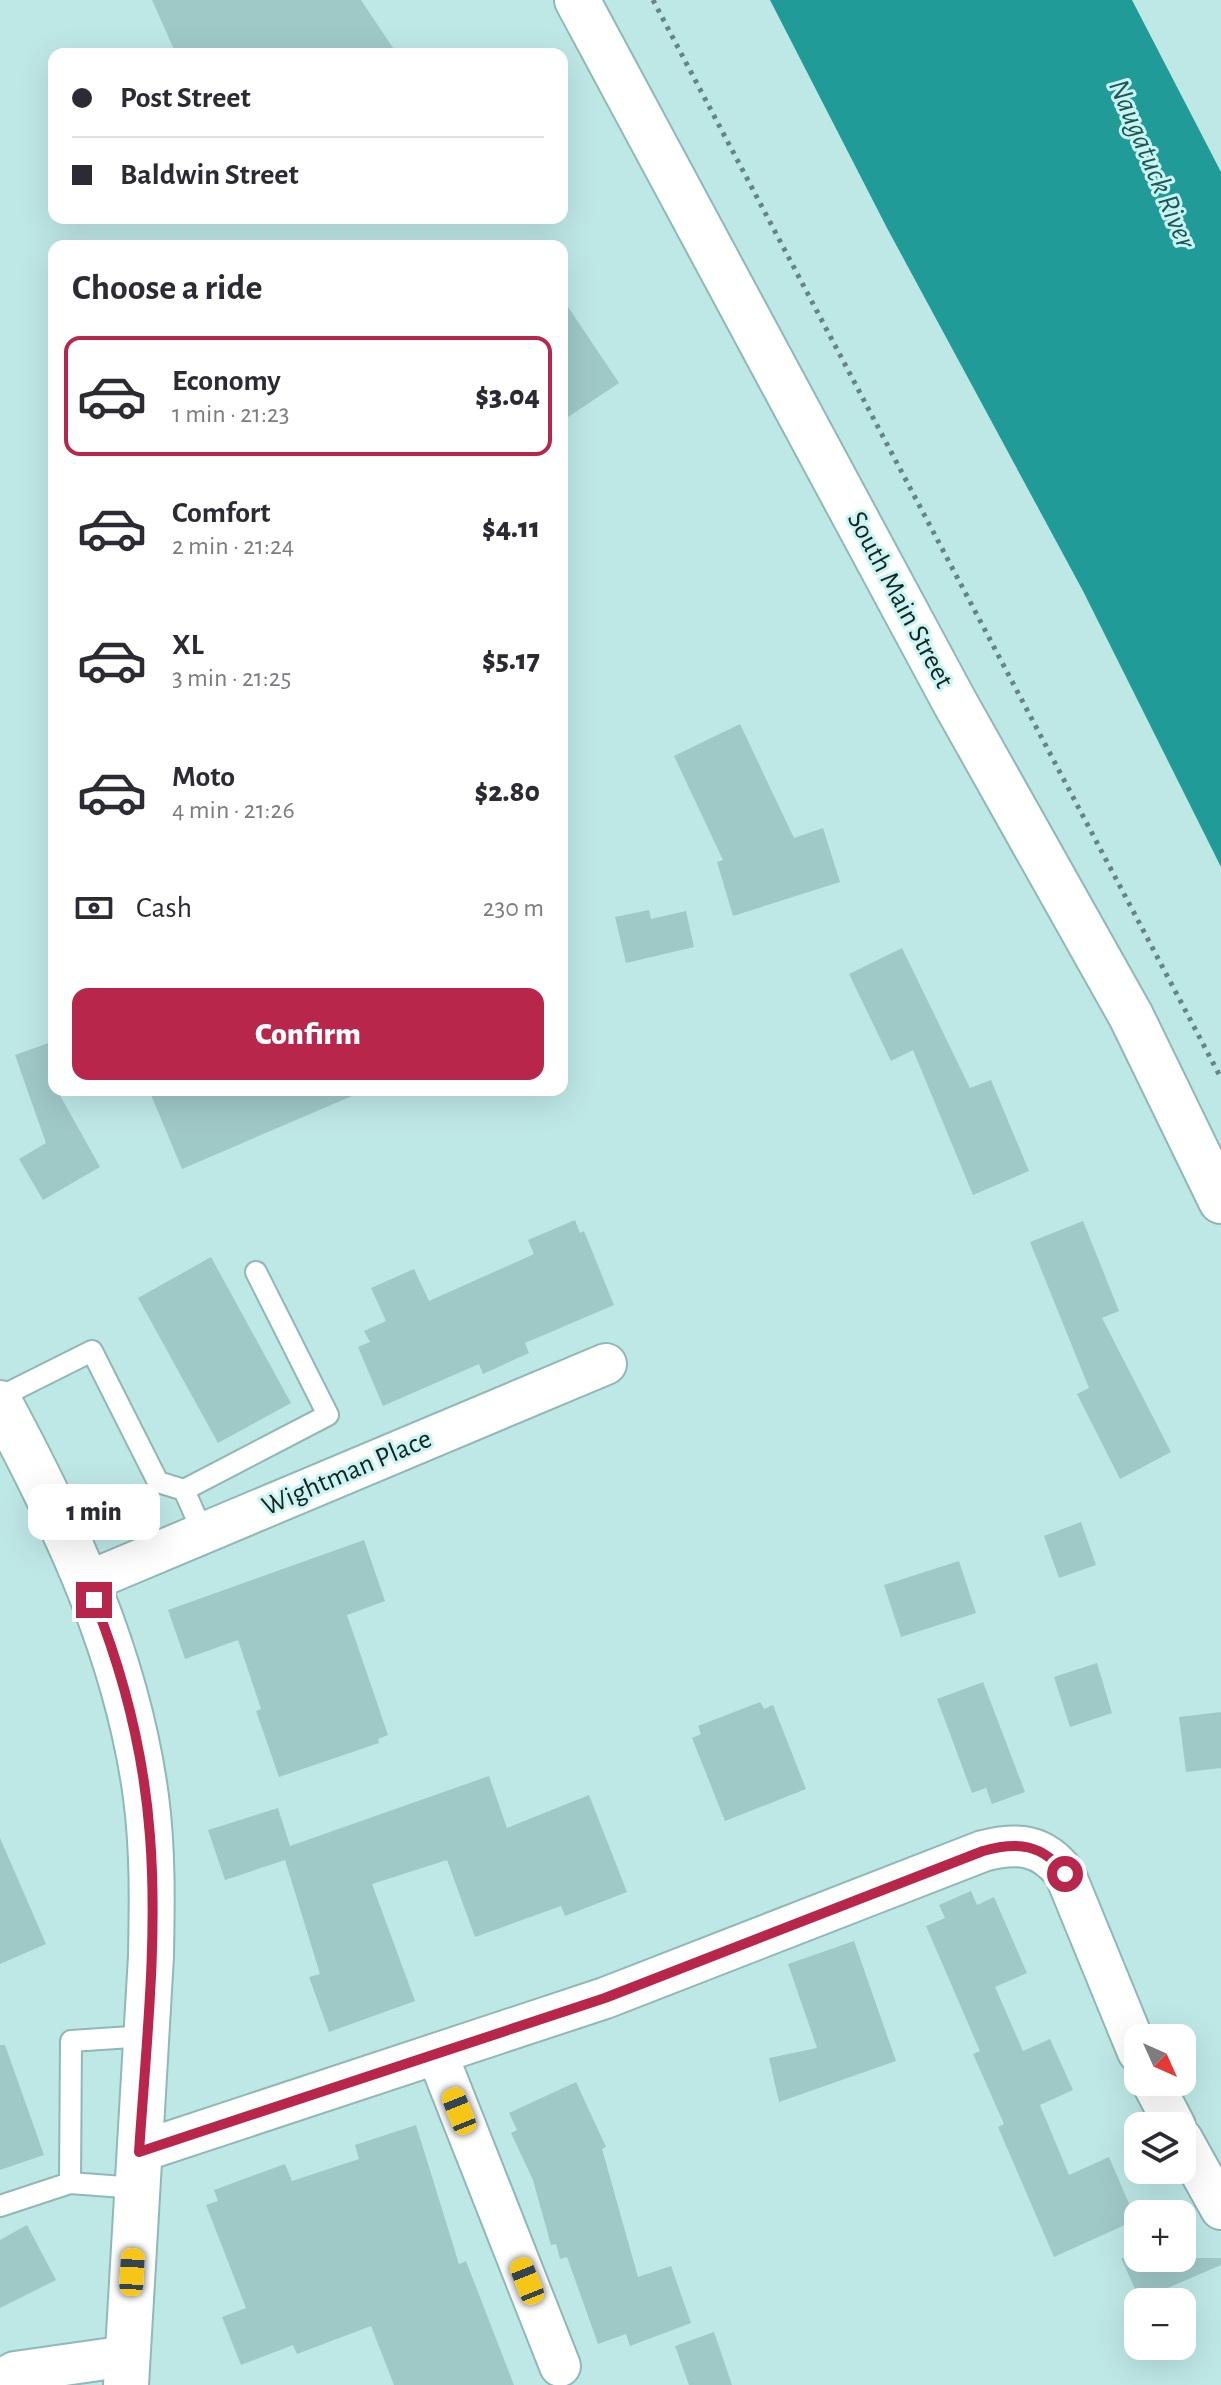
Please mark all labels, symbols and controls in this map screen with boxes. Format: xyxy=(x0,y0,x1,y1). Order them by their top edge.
water label: Naugatuck River xyxy=(1103,75,1202,254)
text: Post Street xyxy=(120,83,251,113)
text: Baldwin Street xyxy=(120,160,299,190)
text: Choose a ride xyxy=(72,270,262,306)
icon: car xyxy=(76,360,148,432)
text: Economy xyxy=(172,366,281,396)
text: $3.04 xyxy=(475,381,540,411)
text: 1 min · 21:23 xyxy=(172,401,290,427)
icon: car xyxy=(76,492,148,564)
text: Comfort xyxy=(172,498,271,528)
street label: South Main Street xyxy=(842,507,958,693)
text: $4.11 xyxy=(482,513,540,543)
text: 2 min · 21:24 xyxy=(172,533,294,559)
icon: car xyxy=(76,624,148,696)
text: XL xyxy=(172,630,204,660)
text: $5.17 xyxy=(482,645,540,675)
text: 3 min · 21:25 xyxy=(172,665,291,691)
icon: car xyxy=(76,756,148,828)
text: Moto xyxy=(172,762,235,792)
text: $2.80 xyxy=(474,777,540,807)
text: 4 min · 21:26 xyxy=(172,797,295,823)
icon: cash xyxy=(72,886,116,930)
text: Cash xyxy=(136,893,192,923)
text: 230 m xyxy=(483,895,544,921)
button: Confirm xyxy=(72,988,544,1080)
street label: Wightman Place xyxy=(258,1425,436,1521)
callout: 1 min xyxy=(28,1484,160,1540)
text: 1 min xyxy=(66,1499,122,1525)
route end xyxy=(76,1582,112,1618)
route start xyxy=(1047,1856,1083,1892)
north arrow xyxy=(1124,2024,1196,2096)
map controls xyxy=(1124,2024,1196,2360)
car xyxy=(439,2084,479,2138)
button: layers xyxy=(1124,2112,1196,2184)
button: + xyxy=(1124,2200,1196,2272)
car xyxy=(119,2247,145,2297)
car xyxy=(507,2254,547,2308)
button: − xyxy=(1124,2288,1196,2360)

